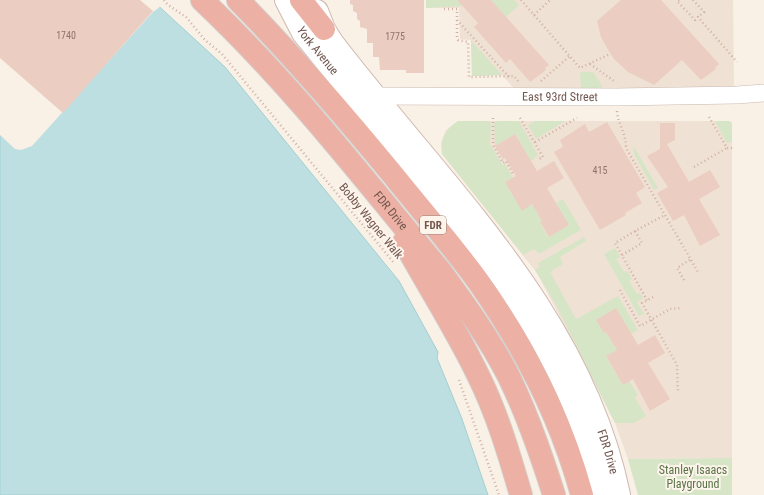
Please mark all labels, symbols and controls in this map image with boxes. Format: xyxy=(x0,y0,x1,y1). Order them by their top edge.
street label: York Avenue xyxy=(294,24,342,78)
house number: 1740 xyxy=(56,30,76,41)
house number: 1775 xyxy=(385,31,405,42)
street label: East 93rd Street xyxy=(522,90,598,104)
house number: 415 xyxy=(593,165,607,176)
street label: Bobby Wagner Walk xyxy=(336,180,406,262)
street label: FDR Drive xyxy=(371,189,411,233)
road number: FDR xyxy=(420,216,446,234)
street label: FDR Drive xyxy=(594,428,621,476)
park label: Stanley Isaacs Playground xyxy=(659,463,727,491)

